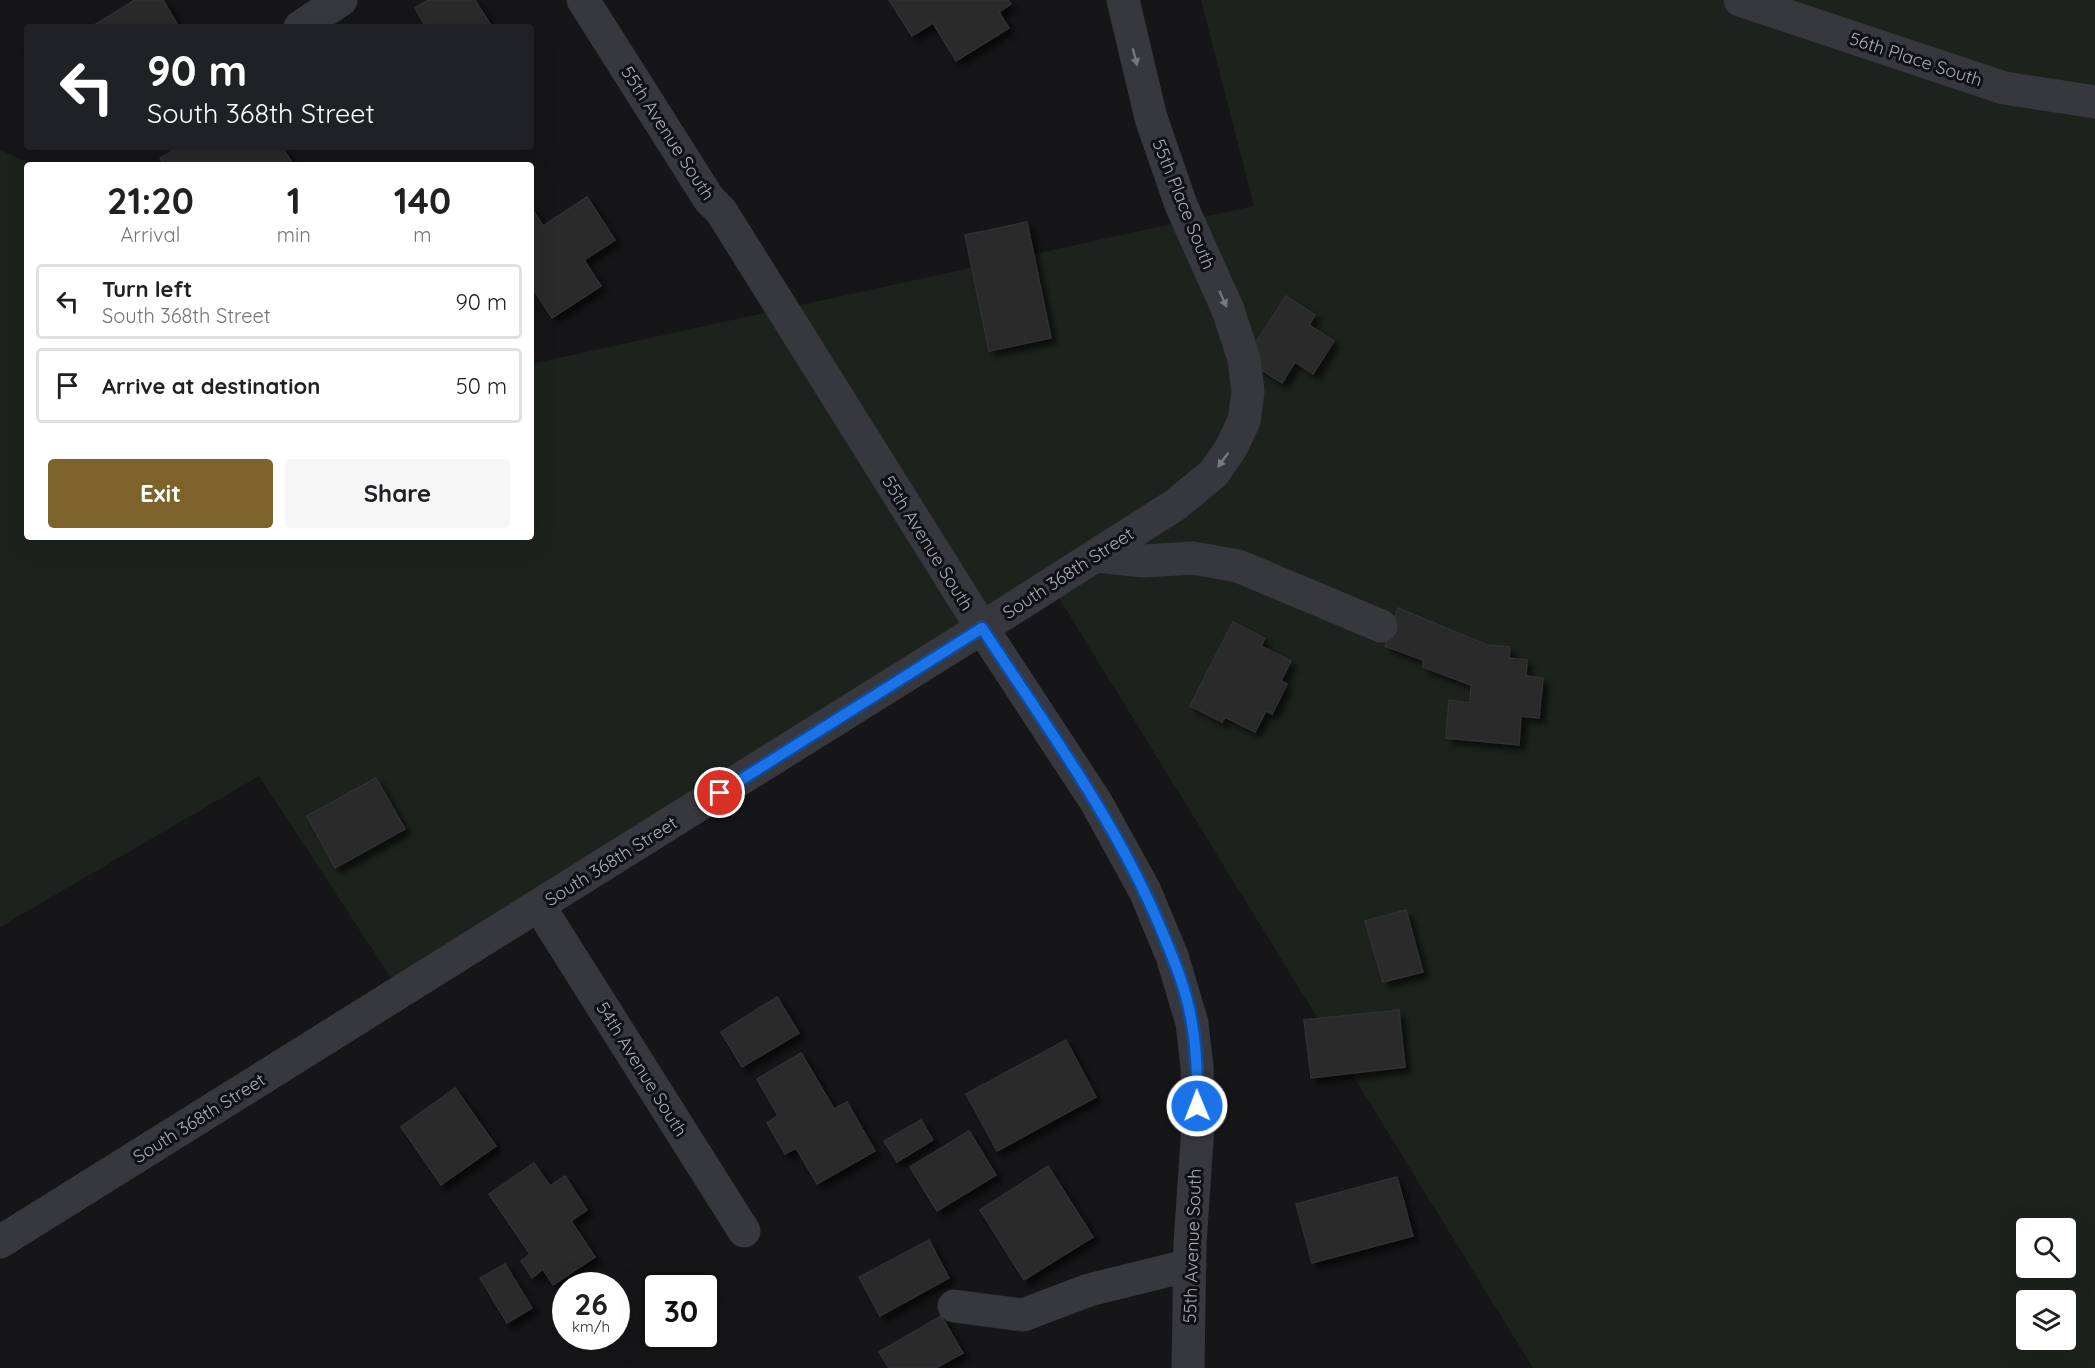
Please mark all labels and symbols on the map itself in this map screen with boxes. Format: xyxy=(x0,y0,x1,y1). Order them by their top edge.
street label: 56th Place South xyxy=(1847,27,1985,91)
one-way arrow xyxy=(1130,48,1140,66)
street label: 55th Avenue South xyxy=(616,62,720,204)
street label: 55th Place South xyxy=(1147,135,1221,273)
one-way arrow xyxy=(1219,290,1228,308)
one-way arrow xyxy=(1218,452,1230,467)
street label: 55th Avenue South xyxy=(877,471,979,615)
street label: South 368th Street xyxy=(998,522,1138,624)
pin xyxy=(694,767,745,818)
street label: South 368th Street xyxy=(541,811,681,911)
street label: 54th Avenue South xyxy=(591,997,693,1141)
street label: South 368th Street xyxy=(129,1068,269,1168)
position arrow xyxy=(1165,1074,1229,1138)
street label: 55th Avenue South xyxy=(1178,1168,1206,1324)
speed limit sign: 30 xyxy=(642,1272,720,1350)

